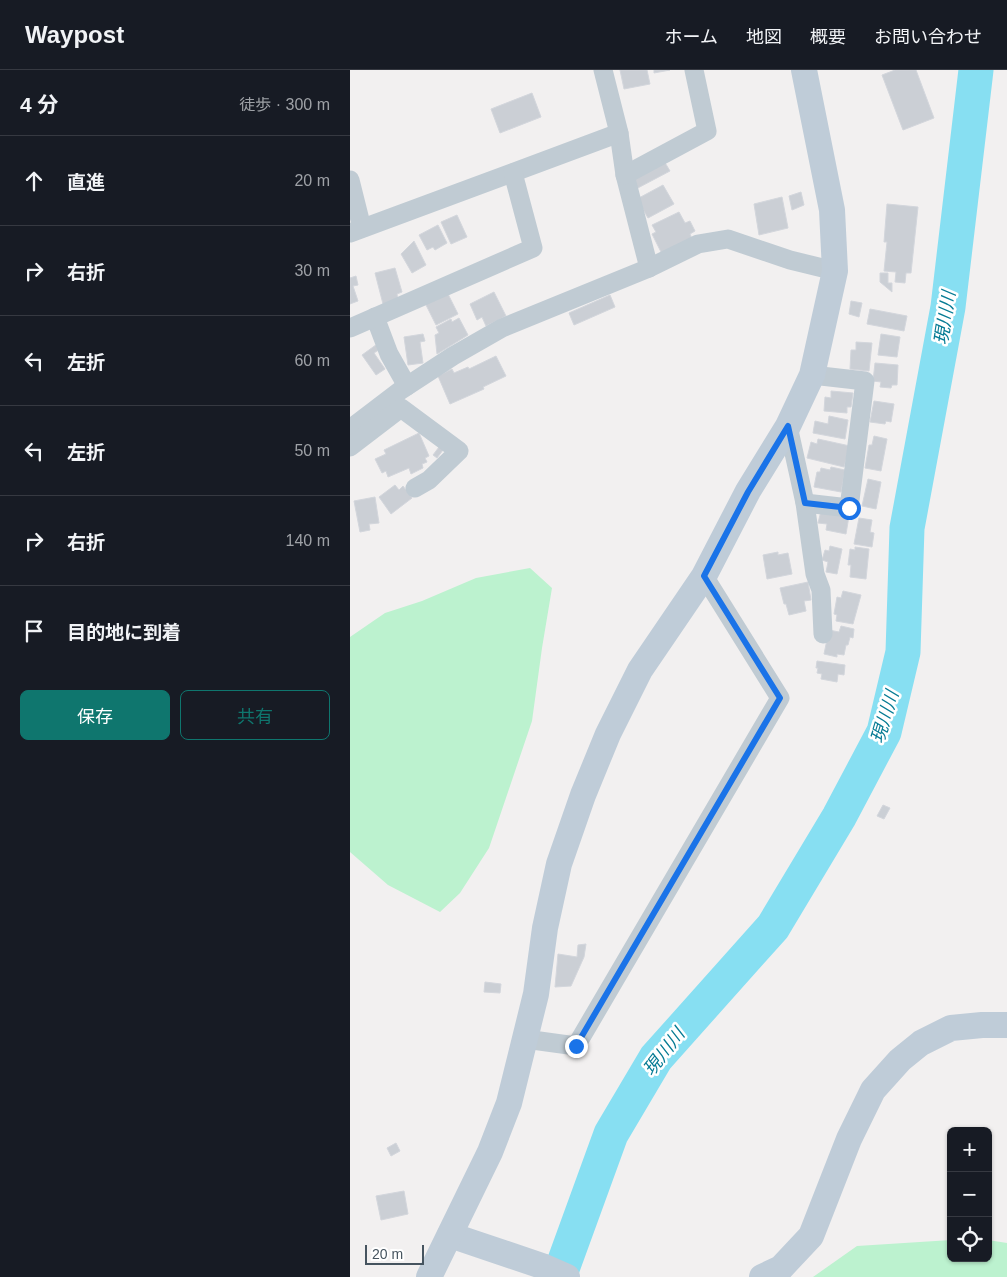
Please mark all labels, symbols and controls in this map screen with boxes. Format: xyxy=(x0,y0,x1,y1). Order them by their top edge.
text: Waypost xyxy=(25,21,124,48)
text: ホーム xyxy=(665,27,718,47)
text: 地図 xyxy=(746,27,782,47)
text: 概要 xyxy=(810,27,846,47)
text: お問い合わせ xyxy=(874,27,982,47)
text: 4 分 xyxy=(20,93,59,116)
text: 徒歩 · 300 m xyxy=(239,96,330,113)
icon: ahead xyxy=(20,167,48,195)
text: 直進 xyxy=(67,172,105,193)
text: 20 m xyxy=(294,172,330,189)
icon: right xyxy=(20,257,48,285)
text: 右折 xyxy=(67,262,105,283)
text: 30 m xyxy=(294,262,330,279)
water label: 現川川 xyxy=(931,288,959,346)
icon: left xyxy=(20,347,48,375)
text: 左折 xyxy=(67,352,105,373)
text: 60 m xyxy=(294,352,330,369)
icon: left xyxy=(20,437,48,465)
text: 左折 xyxy=(67,442,105,463)
text: 50 m xyxy=(294,442,330,459)
route start xyxy=(838,497,861,520)
icon: right xyxy=(20,527,48,555)
text: 右折 xyxy=(67,532,105,553)
text: 140 m xyxy=(286,532,330,549)
icon: arrive xyxy=(20,617,48,645)
text: 目的地に到着 xyxy=(67,622,181,643)
water label: 現川川 xyxy=(868,686,903,746)
button: 保存 xyxy=(20,690,170,740)
button: 共有 xyxy=(180,690,330,740)
water label: 現川川 xyxy=(639,1023,690,1079)
route end xyxy=(565,1035,588,1058)
map controls xyxy=(947,1127,992,1262)
button: + xyxy=(947,1127,992,1172)
button: − xyxy=(947,1172,992,1217)
button: locate xyxy=(947,1217,992,1262)
scale bar xyxy=(365,1242,424,1265)
text: 20 m xyxy=(372,1246,403,1262)

